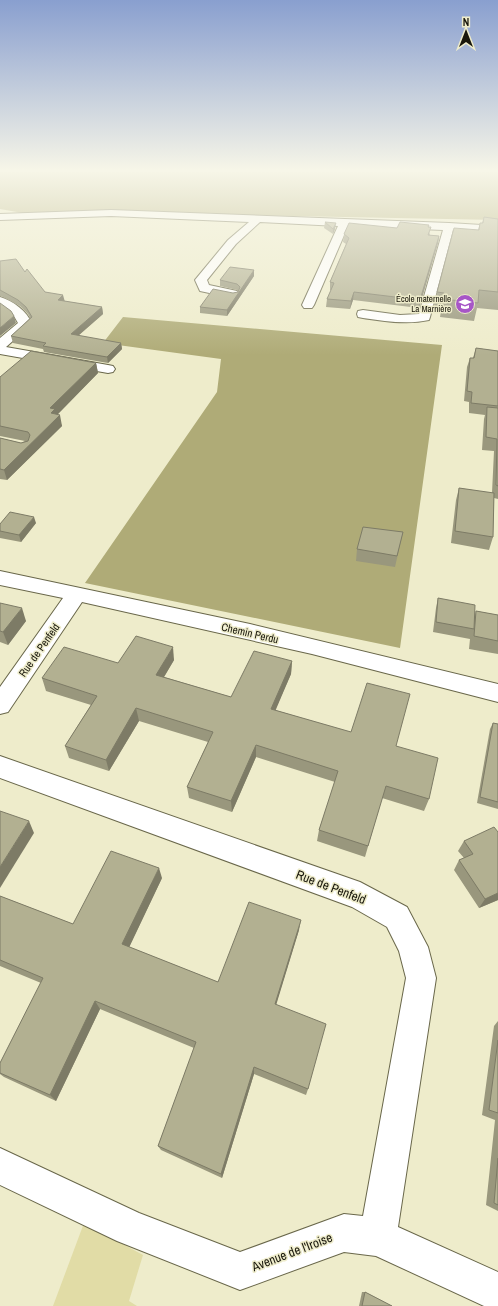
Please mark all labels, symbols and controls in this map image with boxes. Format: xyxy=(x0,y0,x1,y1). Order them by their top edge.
north arrow xyxy=(446,12,486,52)
text: N xyxy=(463,15,469,29)
place label: École maternelle La Marnière xyxy=(396,293,451,315)
school or university icon: École maternelle La Marnière xyxy=(454,293,476,315)
street label: Chemin Perdu xyxy=(220,620,280,646)
street label: Rue de Penfeld xyxy=(15,621,63,679)
street label: Rue de Penfeld xyxy=(294,866,368,908)
street label: Avenue de l'Iroise xyxy=(248,1229,335,1275)

